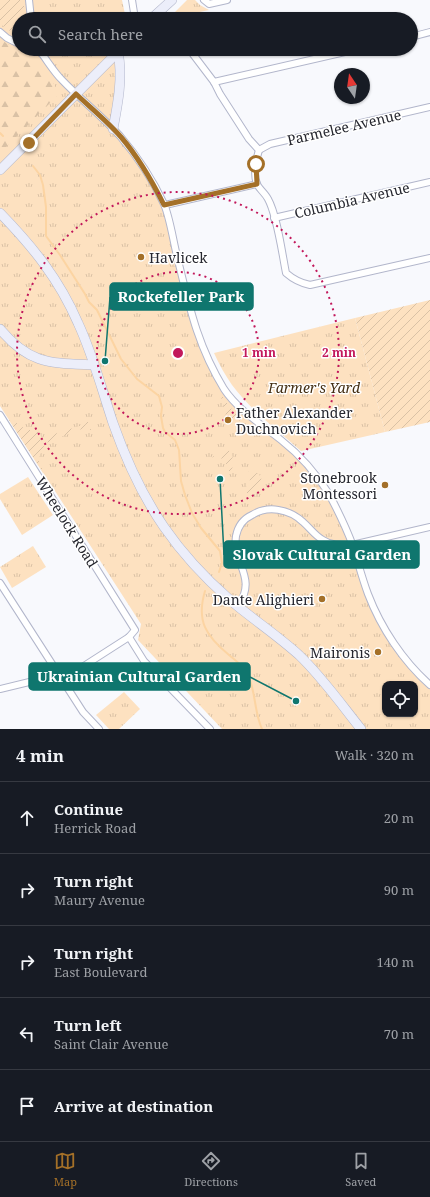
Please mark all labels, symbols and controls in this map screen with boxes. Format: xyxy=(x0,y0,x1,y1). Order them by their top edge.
search box xyxy=(12,12,418,56)
icon: search xyxy=(26,23,48,45)
text: Search here xyxy=(58,24,143,44)
north arrow xyxy=(334,68,370,104)
street label: Parmelee Avenue xyxy=(285,105,403,149)
route end xyxy=(20,134,38,152)
route start xyxy=(247,155,265,173)
street label: Columbia Avenue xyxy=(292,177,412,223)
place label: Havlicek xyxy=(149,248,208,267)
marker: Havlicek xyxy=(136,252,146,262)
callout: Rockefeller Park xyxy=(110,283,253,310)
text: Rockefeller Park xyxy=(117,286,245,306)
text: 1 min xyxy=(242,344,276,361)
text: 2 min xyxy=(322,344,356,361)
centre of rings xyxy=(171,346,185,360)
park label: Farmer's Yard xyxy=(267,378,361,397)
place label: Father Alexander Duchnovich xyxy=(236,403,353,438)
marker: Father Alexander Duchnovich xyxy=(223,415,233,425)
place label: Stonebrook Montessori xyxy=(300,468,378,503)
street label: Wheelock Road xyxy=(32,473,103,571)
marker: Stonebrook Montessori xyxy=(380,480,390,490)
callout: Slovak Cultural Garden xyxy=(224,541,419,568)
text: Slovak Cultural Garden xyxy=(233,544,411,564)
place label: Dante Alighieri xyxy=(213,590,315,609)
marker: Dante Alighieri xyxy=(317,594,327,604)
place label: Maironis xyxy=(310,643,370,662)
marker: Maironis xyxy=(373,647,383,657)
callout: Ukrainian Cultural Garden xyxy=(29,663,250,690)
text: Ukrainian Cultural Garden xyxy=(37,666,241,686)
map controls xyxy=(382,681,418,717)
button: locate xyxy=(382,681,418,717)
text: 4 min xyxy=(16,744,64,767)
text: Walk · 320 m xyxy=(335,746,414,764)
text: Continue xyxy=(54,799,123,819)
icon: ahead xyxy=(16,807,38,829)
text: 20 m xyxy=(384,809,414,827)
text: Herrick Road xyxy=(54,819,136,837)
text: Turn right xyxy=(54,871,133,891)
icon: right xyxy=(16,879,38,901)
text: 90 m xyxy=(384,881,414,899)
text: Maury Avenue xyxy=(54,891,145,909)
text: Turn right xyxy=(54,943,133,963)
icon: right xyxy=(16,951,38,973)
text: 140 m xyxy=(377,953,414,971)
text: East Boulevard xyxy=(54,963,147,981)
text: Turn left xyxy=(54,1015,122,1035)
icon: left xyxy=(16,1023,38,1045)
text: 70 m xyxy=(384,1025,414,1043)
text: Saint Clair Avenue xyxy=(54,1035,168,1053)
icon: arrive xyxy=(16,1095,38,1117)
text: Arrive at destination xyxy=(54,1096,213,1116)
tab: Map xyxy=(54,1150,77,1189)
tab: Directions xyxy=(184,1150,238,1189)
tab: Saved xyxy=(345,1150,376,1189)

